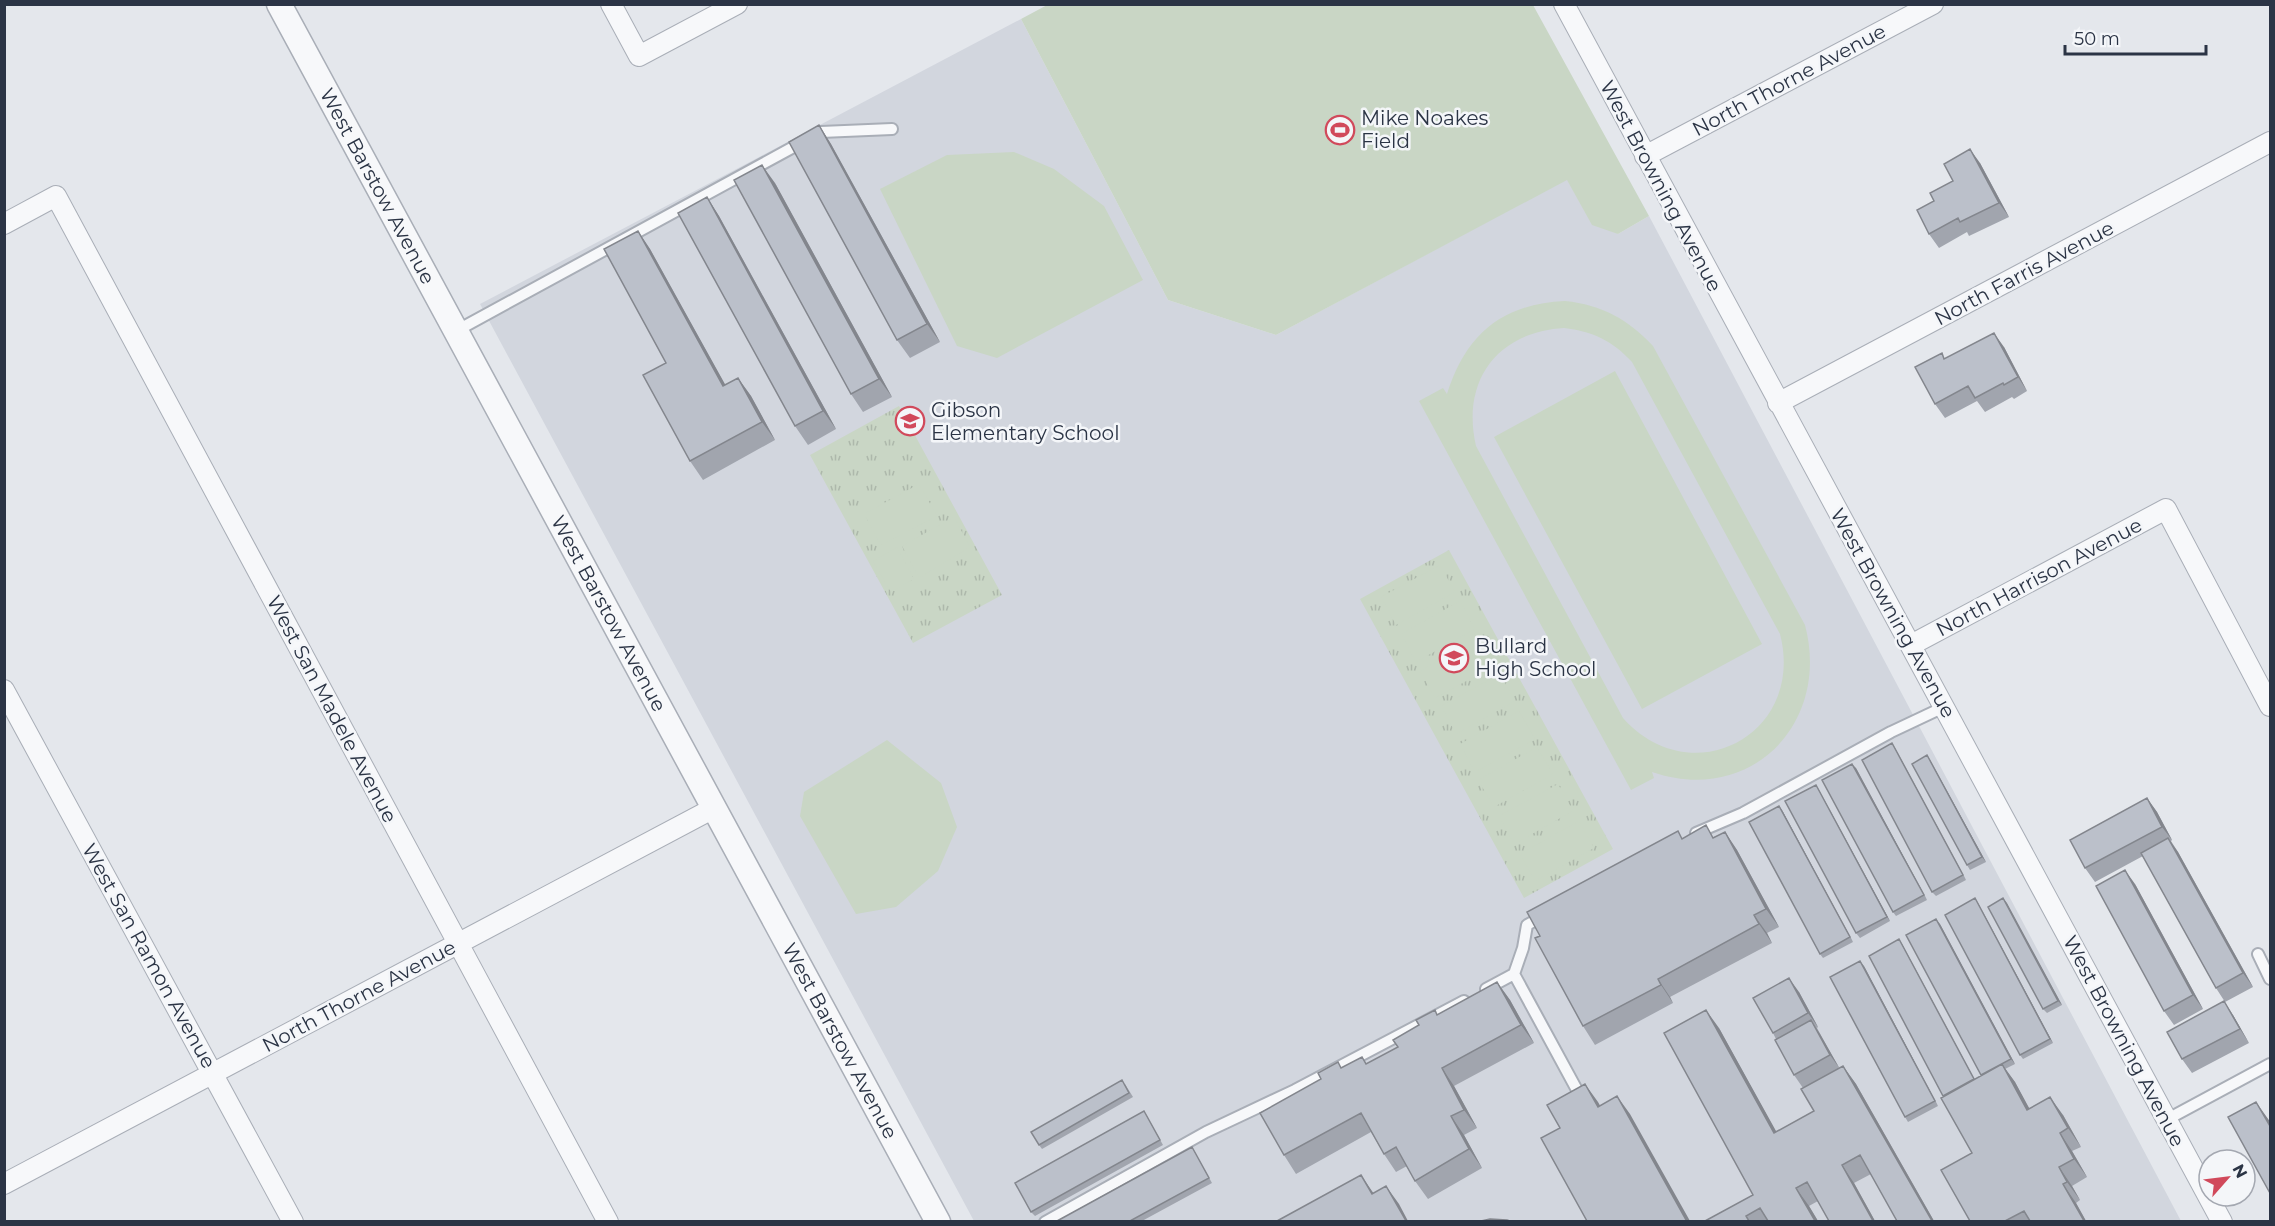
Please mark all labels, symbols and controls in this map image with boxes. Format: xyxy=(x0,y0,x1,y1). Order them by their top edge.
scale bar xyxy=(2065,18,2206,56)
street label: North Thorne Avenue xyxy=(1688,19,1890,141)
text: 50 m xyxy=(2074,28,2120,50)
street label: West Browning Avenue xyxy=(1595,76,1727,296)
street label: West Barstow Avenue xyxy=(315,84,440,288)
place label: Mike Noakes Field xyxy=(1361,106,1488,153)
sports icon: Mike Noakes Field xyxy=(1324,114,1356,146)
street label: North Farris Avenue xyxy=(1930,216,2118,330)
place label: Gibson Elementary School xyxy=(931,398,1120,445)
school or university icon: Gibson Elementary School xyxy=(894,405,926,437)
street label: West Browning Avenue xyxy=(1825,504,1961,722)
street label: West Barstow Avenue xyxy=(546,511,672,716)
street label: North Harrison Avenue xyxy=(1932,512,2146,642)
street label: West San Madele Avenue xyxy=(262,591,402,827)
place label: Bullard High School xyxy=(1475,634,1597,681)
school or university icon: Bullard High School xyxy=(1438,642,1470,674)
street label: West San Ramon Avenue xyxy=(77,839,221,1073)
street label: West Browning Avenue xyxy=(2058,931,2190,1151)
street label: North Thorne Avenue xyxy=(258,935,460,1057)
street label: West Barstow Avenue xyxy=(777,939,903,1143)
north arrow xyxy=(2197,1148,2257,1208)
text: N xyxy=(2228,1161,2251,1181)

